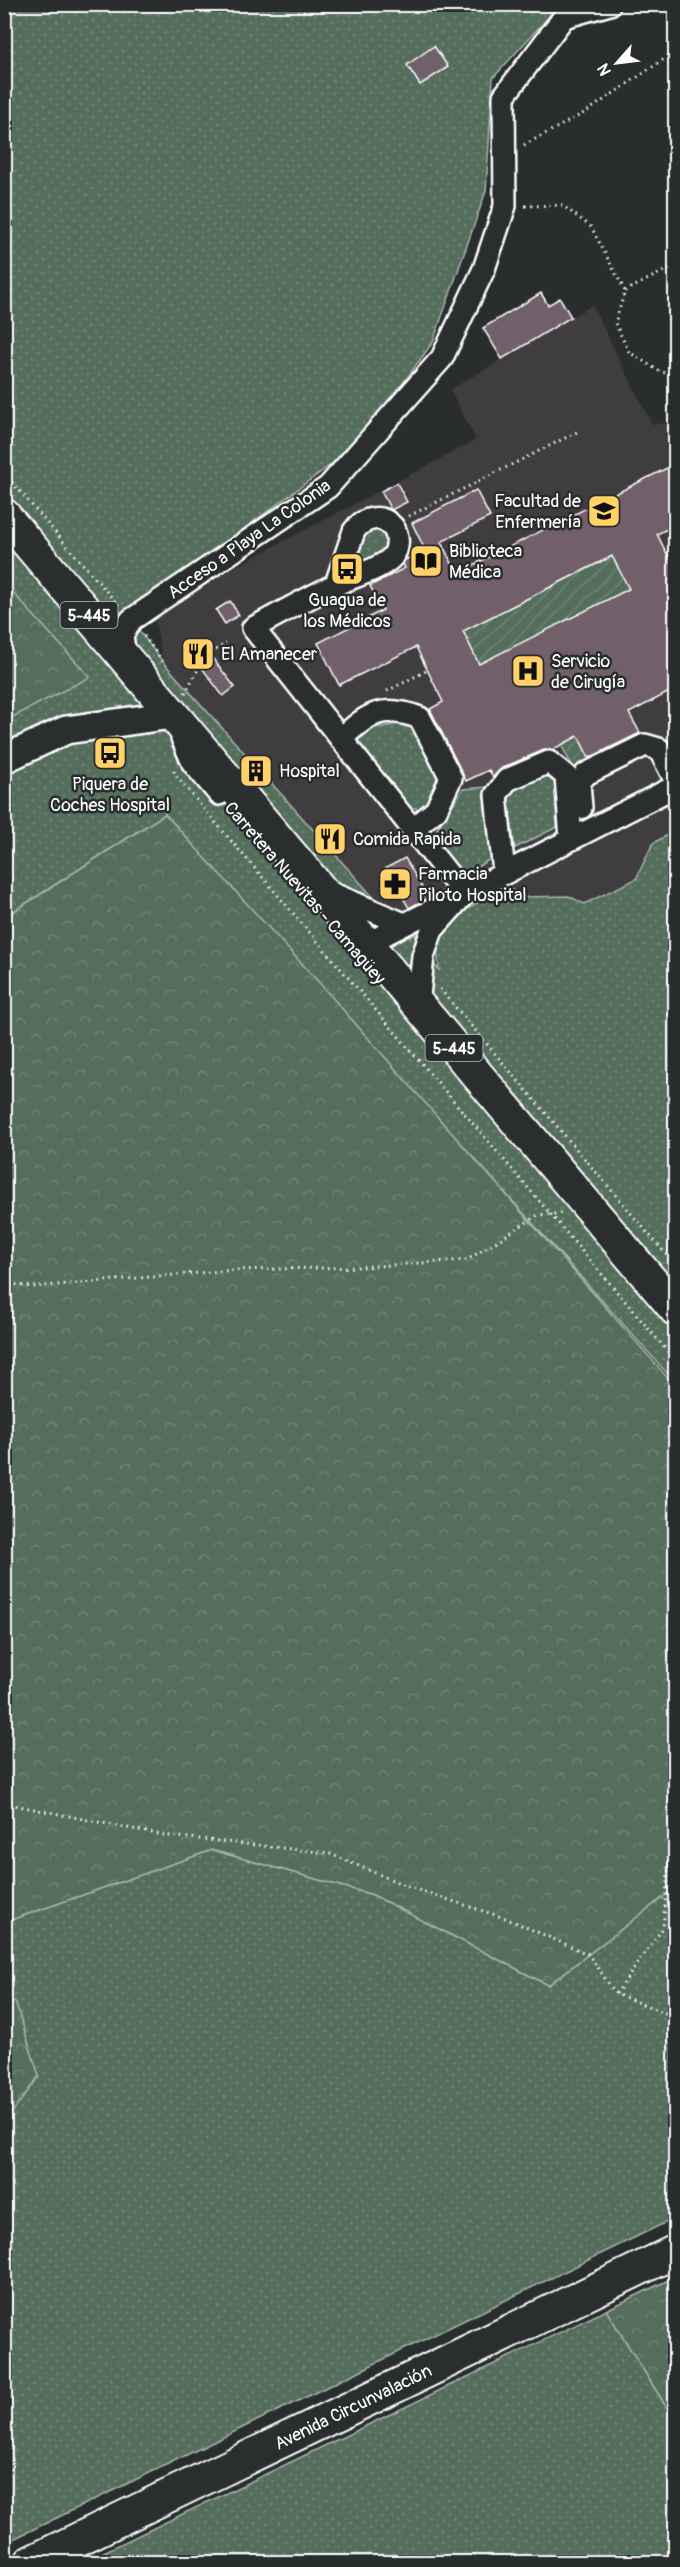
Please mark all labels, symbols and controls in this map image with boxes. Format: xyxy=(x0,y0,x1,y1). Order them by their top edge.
north arrow xyxy=(587,33,647,93)
text: N xyxy=(593,60,616,79)
street label: Acceso a Playa La Colonia xyxy=(163,474,335,604)
place label: Facultad de Enfermería xyxy=(494,490,581,534)
school or university icon: Facultad de Enfermería xyxy=(586,493,622,529)
place label: Biblioteca Médica xyxy=(449,540,522,584)
library icon: Biblioteca Médica xyxy=(408,543,444,579)
bus stop icon: Guagua de los Médicos xyxy=(329,551,365,587)
place label: Guagua de los Médicos xyxy=(303,589,391,633)
road number: 5-445 xyxy=(60,602,118,628)
restaurant icon: El Amanecer xyxy=(180,636,216,672)
place label: El Amanecer xyxy=(221,643,318,666)
place label: Servicio de Cirugía xyxy=(551,650,625,694)
hospital icon: Servicio de Cirugía xyxy=(510,653,546,689)
bus stop icon: Piquera de Coches Hospital xyxy=(92,735,128,771)
building icon: Hospital xyxy=(238,753,274,789)
place label: Hospital xyxy=(279,760,340,783)
place label: Piquera de Coches Hospital xyxy=(50,773,170,817)
street label: Carretera Nuevitas - Camagüey xyxy=(219,797,391,990)
restaurant icon: Comida Rapida xyxy=(312,821,348,857)
place label: Comida Rapida xyxy=(353,828,461,851)
place label: Farmacia Piloto Hospital xyxy=(418,863,527,907)
pharmacy icon: Farmacia Piloto Hospital xyxy=(377,866,413,902)
road number: 5-445 xyxy=(426,1035,482,1061)
street label: Avenida Circunvalación xyxy=(271,2359,436,2456)

